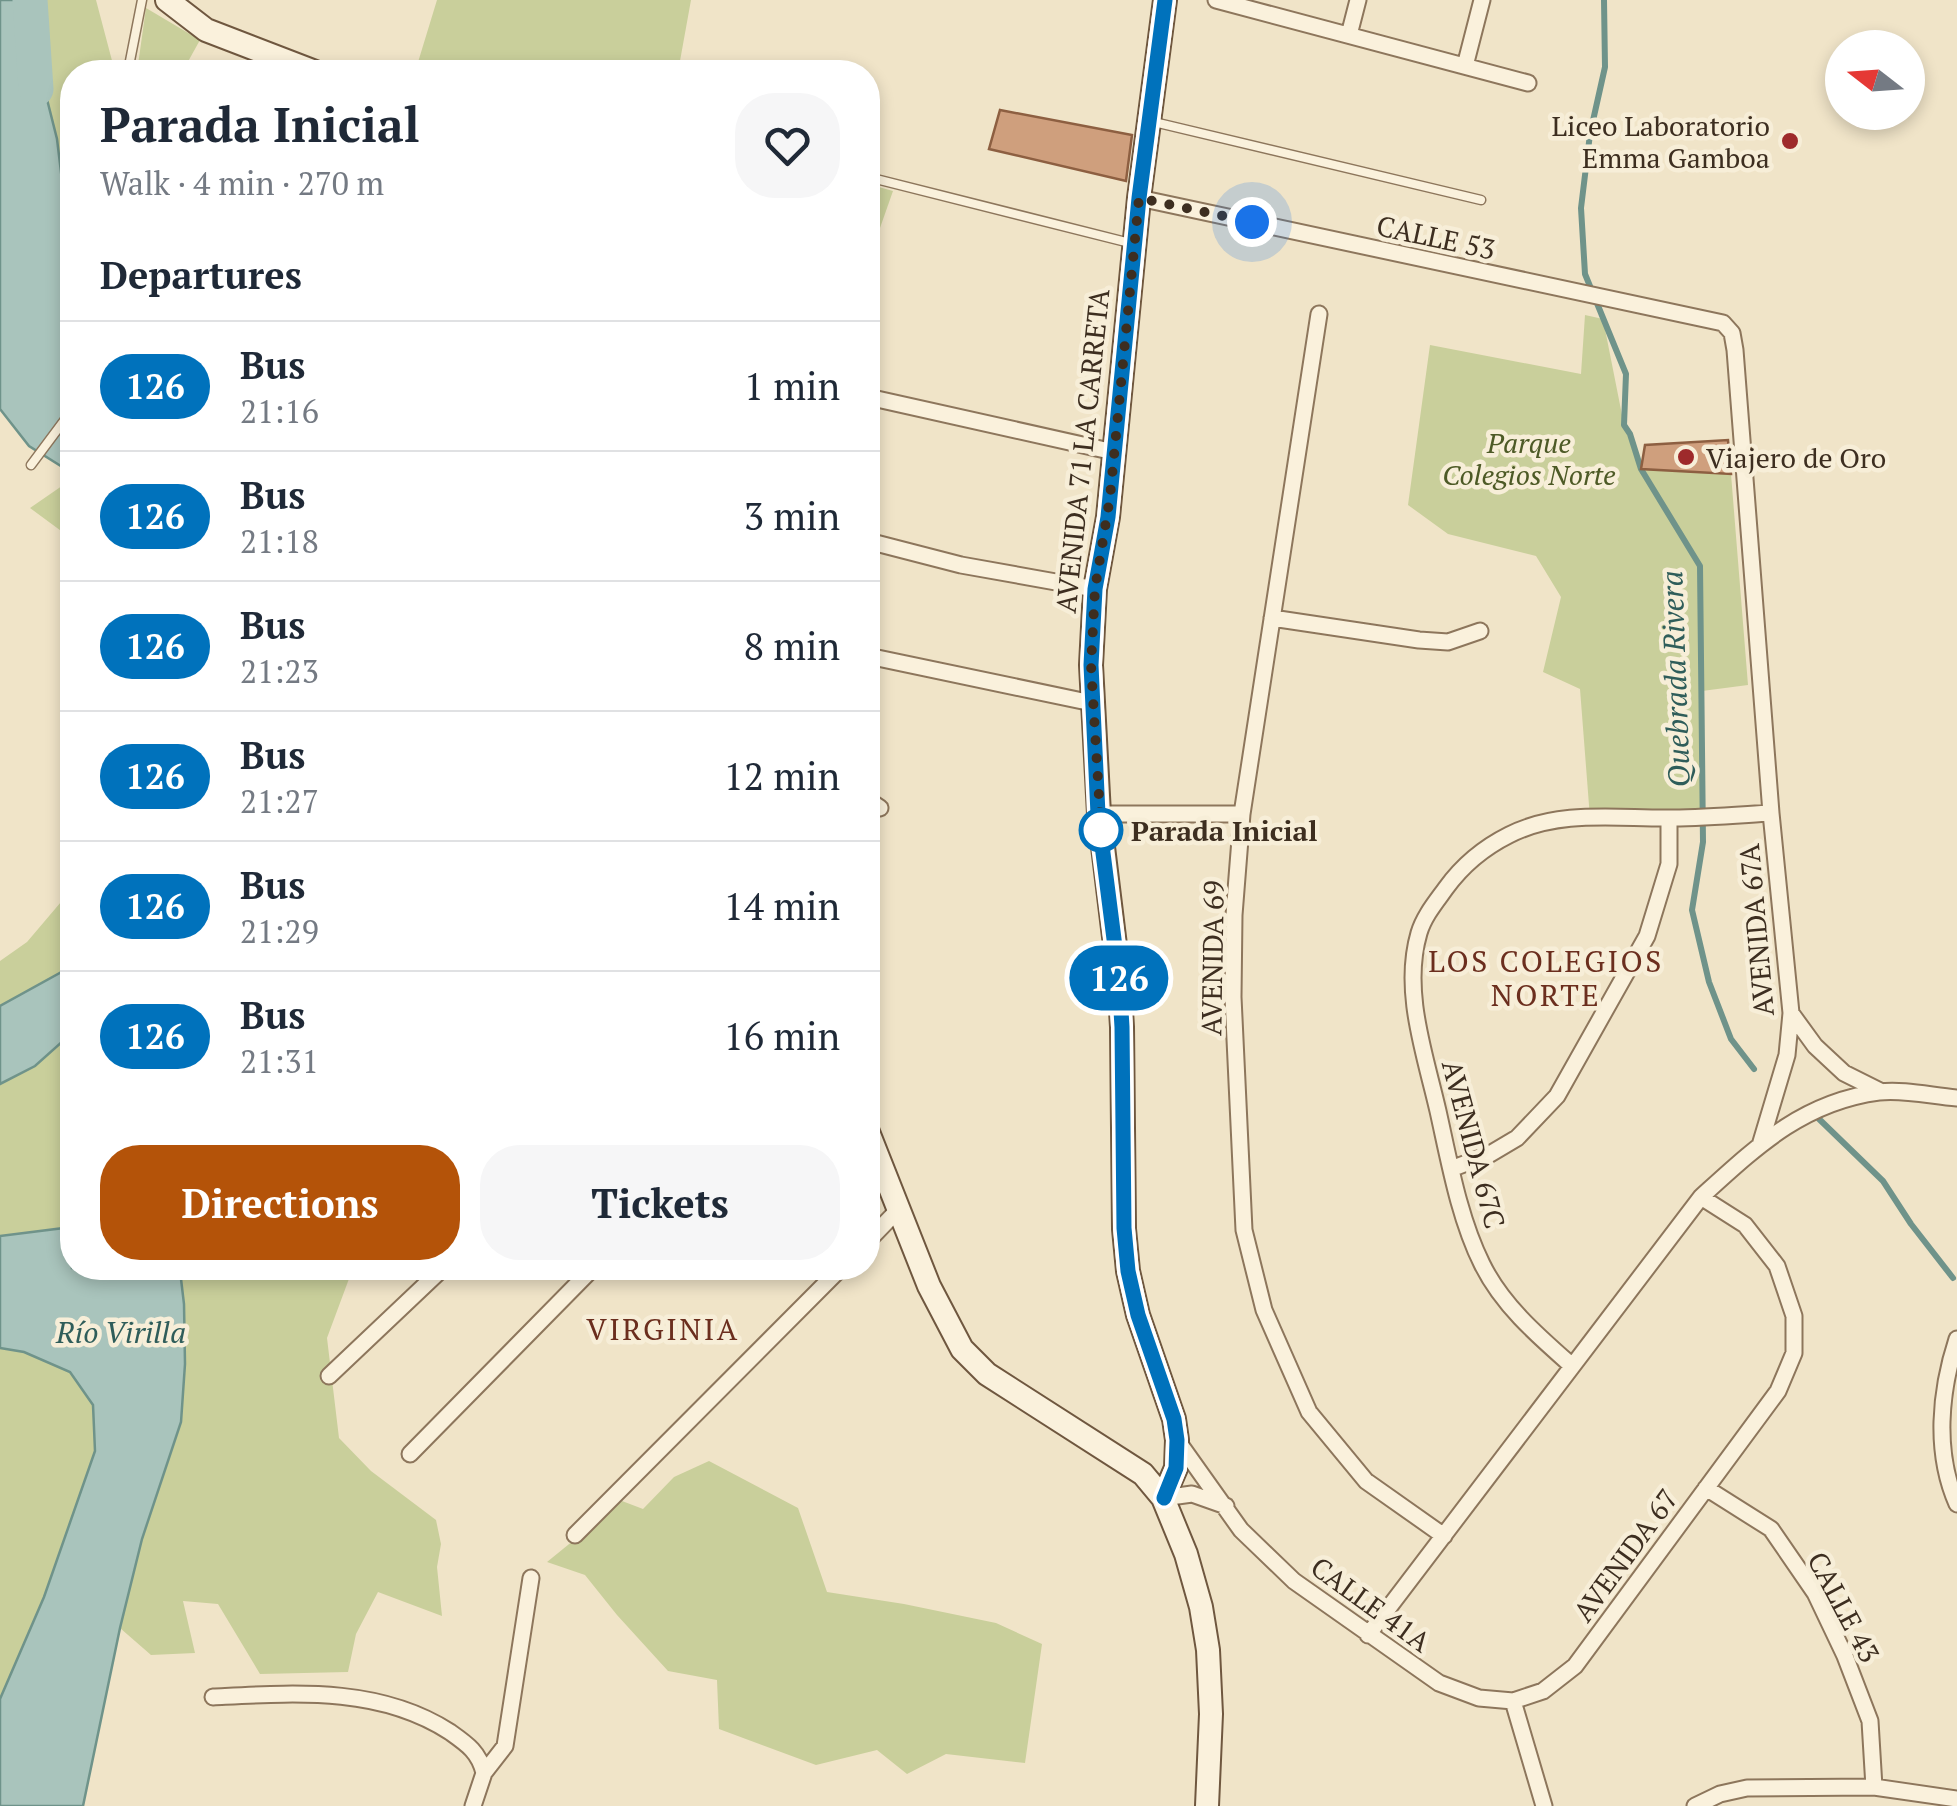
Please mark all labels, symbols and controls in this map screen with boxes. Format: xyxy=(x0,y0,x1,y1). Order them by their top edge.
north arrow xyxy=(1825,30,1925,130)
map controls xyxy=(1825,30,1925,130)
text: Parada Inicial xyxy=(100,92,420,156)
button: heart xyxy=(735,93,840,198)
place label: Liceo Laboratorio Emma Gamboa xyxy=(1552,107,1770,176)
marker: Liceo Laboratorio Emma Gamboa xyxy=(1779,130,1801,152)
text: Walk · 4 min · 270 m xyxy=(100,162,384,204)
your location xyxy=(1227,197,1277,247)
street label: CALLE 53 xyxy=(1373,206,1499,268)
text: Departures xyxy=(100,250,302,300)
street label: AVENIDA 71 LA CARRETA xyxy=(1047,286,1118,615)
text: Bus xyxy=(240,340,305,390)
text: 1 min xyxy=(744,361,840,411)
text: 126 xyxy=(125,363,185,409)
text: 21:16 xyxy=(240,390,319,432)
park label: Parque Colegios Norte xyxy=(1442,424,1616,493)
place label: Viajero de Oro xyxy=(1706,439,1886,476)
marker: Viajero de Oro xyxy=(1675,446,1697,468)
text: Bus xyxy=(240,470,305,520)
text: 3 min xyxy=(744,491,840,541)
text: 126 xyxy=(125,493,185,539)
text: 21:18 xyxy=(240,520,319,562)
water label: Quebrada Rivera xyxy=(1651,570,1699,788)
text: Bus xyxy=(240,600,305,650)
text: 8 min xyxy=(744,621,840,671)
text: 126 xyxy=(125,623,185,669)
text: 21:23 xyxy=(240,650,319,692)
text: Bus xyxy=(240,730,305,780)
text: 12 min xyxy=(723,751,840,801)
text: 126 xyxy=(125,753,185,799)
text: 21:27 xyxy=(240,780,319,822)
marker: Parada Inicial xyxy=(1080,809,1122,851)
place label: Parada Inicial xyxy=(1131,812,1317,849)
street label: AVENIDA 67A xyxy=(1730,841,1782,1018)
text: Bus xyxy=(240,860,305,910)
street label: AVENIDA 69 xyxy=(1192,880,1232,1036)
text: 14 min xyxy=(723,881,840,931)
text: 126 xyxy=(125,883,185,929)
text: 21:29 xyxy=(240,910,319,952)
district label: LOS COLEGIOS NORTE xyxy=(1428,941,1664,1015)
line badge: 126 xyxy=(1062,946,1176,1010)
text: 126 xyxy=(1089,955,1149,1001)
text: Bus xyxy=(240,990,305,1040)
text: 16 min xyxy=(723,1011,840,1061)
text: 126 xyxy=(125,1013,185,1059)
text: 21:31 xyxy=(240,1040,319,1082)
street label: AVENIDA 67C xyxy=(1434,1056,1514,1232)
button: Directions xyxy=(100,1145,460,1260)
button: Tickets xyxy=(480,1145,840,1260)
district label: VIRGINIA xyxy=(586,1309,740,1349)
water label: Río Virilla xyxy=(55,1312,186,1352)
street label: AVENIDA 67 xyxy=(1564,1481,1686,1629)
street label: CALLE 43 xyxy=(1799,1545,1889,1669)
street label: CALLE 41A xyxy=(1304,1548,1439,1660)

